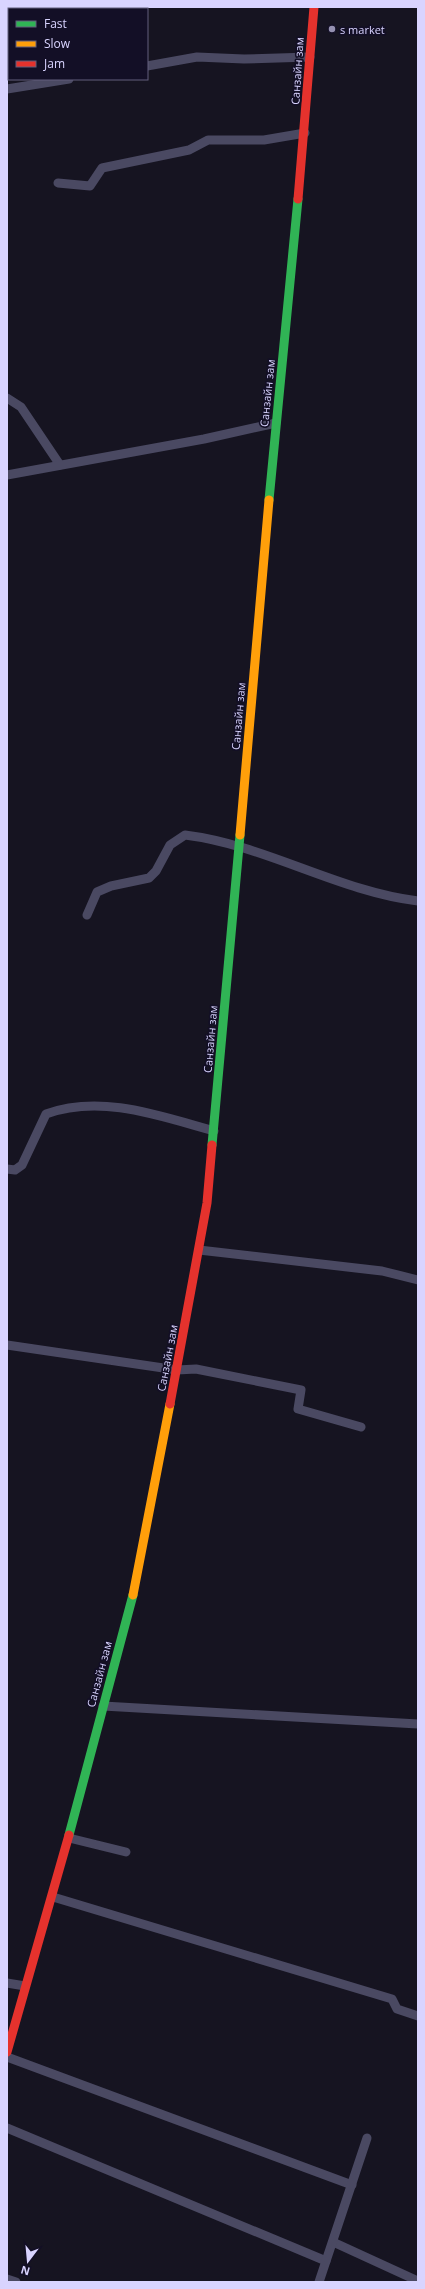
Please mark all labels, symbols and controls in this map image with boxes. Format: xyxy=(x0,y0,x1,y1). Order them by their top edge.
legend xyxy=(8,8,148,80)
text: Fast xyxy=(44,15,67,32)
place label: s market xyxy=(340,22,385,37)
marker: s market xyxy=(327,24,337,34)
text: Slow xyxy=(44,35,71,52)
street label: Санзайн зам xyxy=(287,37,307,105)
text: Jam xyxy=(43,55,65,72)
street label: Санзайн зам xyxy=(256,359,278,427)
street label: Санзайн зам xyxy=(228,682,248,750)
street label: Санзайн зам xyxy=(200,1005,220,1073)
street label: Санзайн зам xyxy=(153,1323,181,1393)
street label: Санзайн зам xyxy=(83,1639,115,1709)
north arrow xyxy=(8,2241,48,2281)
text: N xyxy=(19,2263,31,2280)

